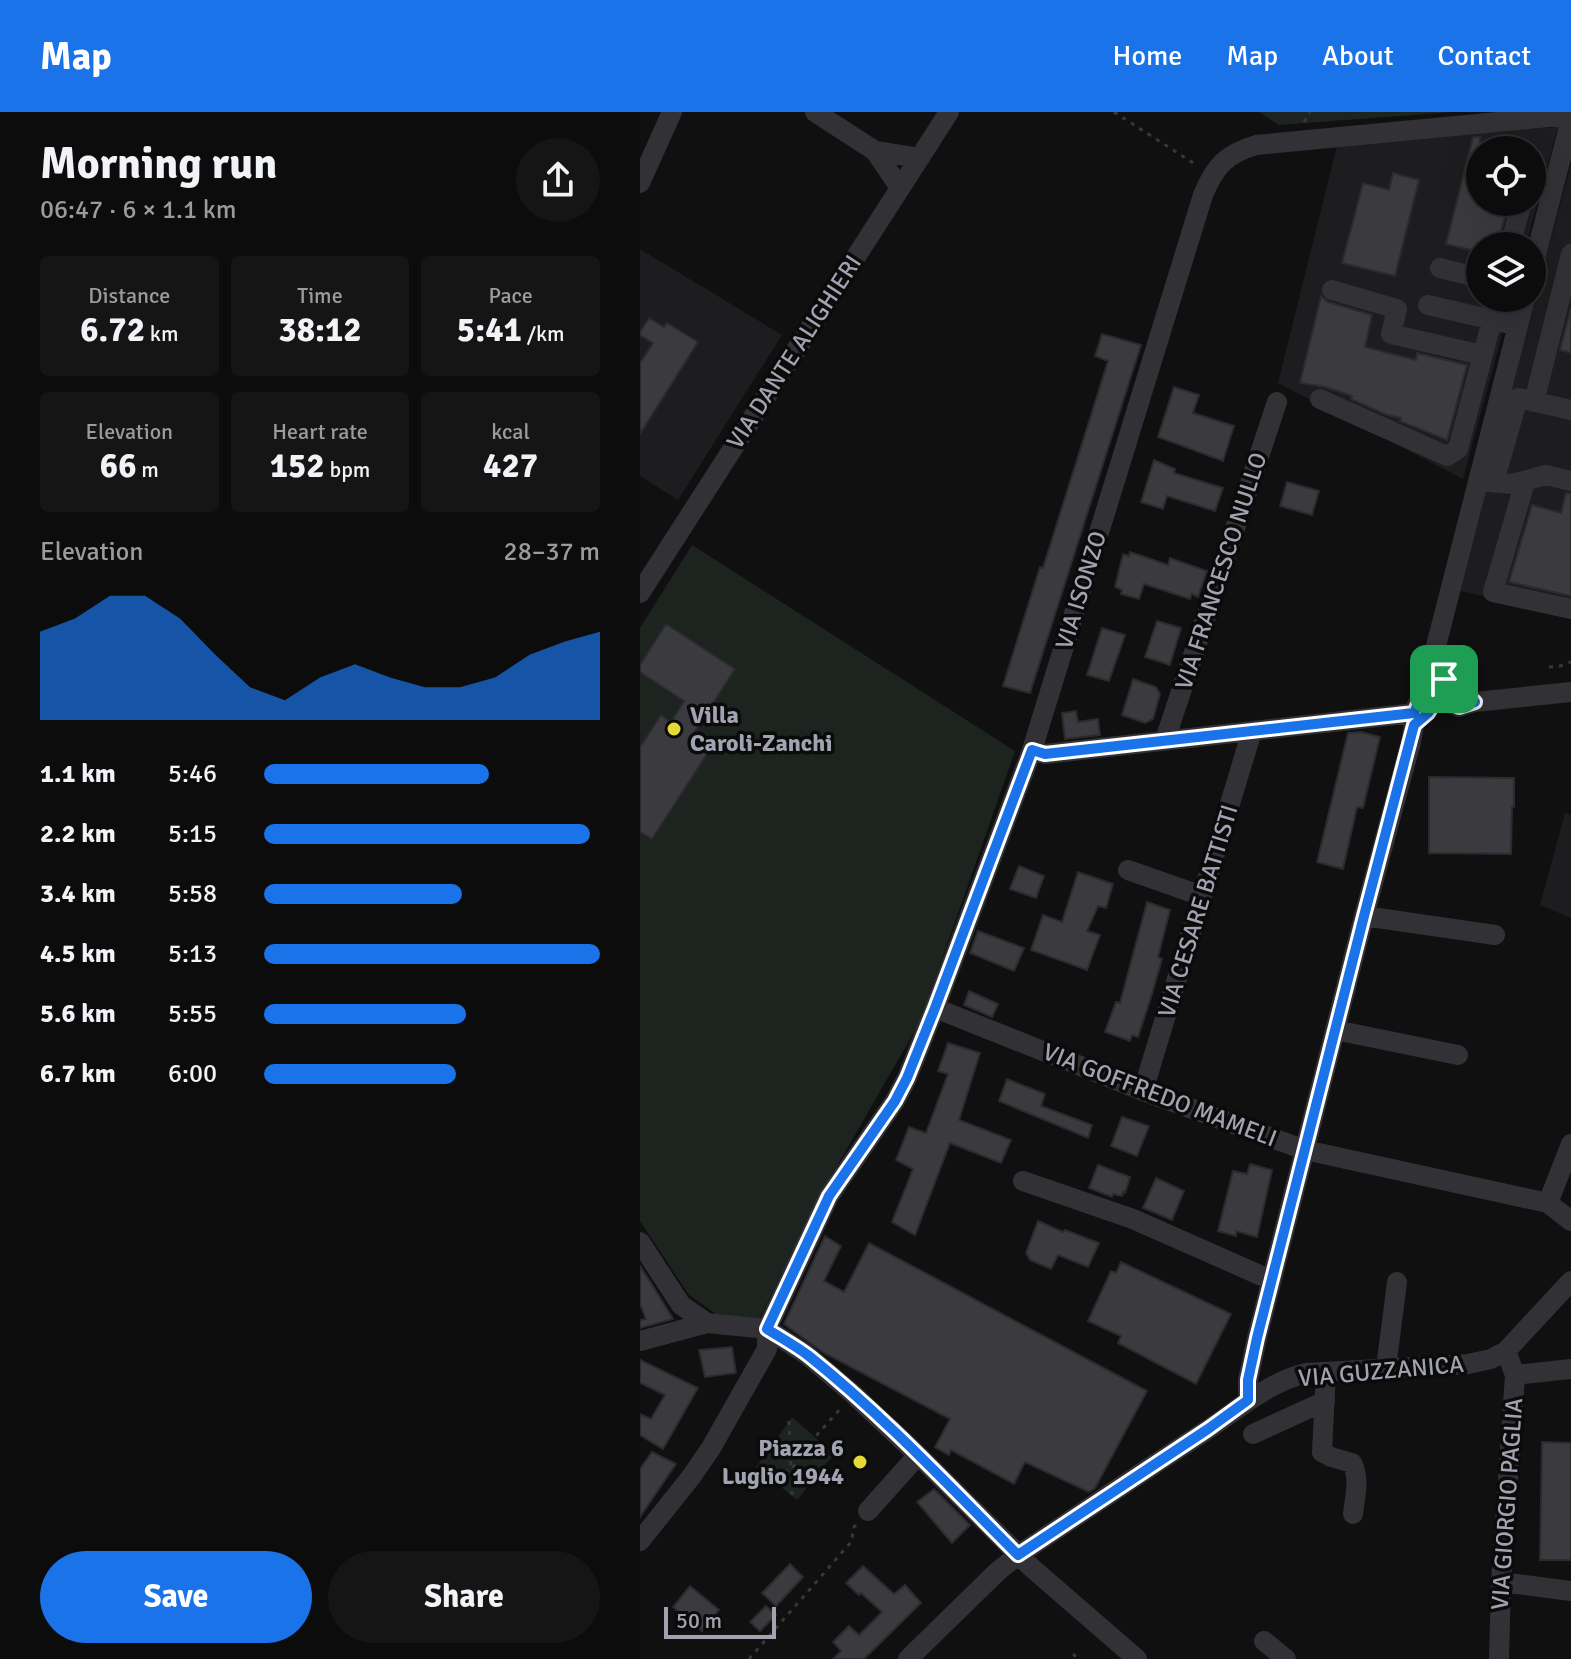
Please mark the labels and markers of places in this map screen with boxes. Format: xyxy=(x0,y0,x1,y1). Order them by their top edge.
pin xyxy=(1410,645,1478,713)
place label: Villa Caroli-Zanchi xyxy=(690,700,832,758)
marker: Villa Caroli-Zanchi xyxy=(665,720,683,738)
place label: Piazza 6 Luglio 1944 xyxy=(722,1433,844,1491)
marker: Piazza 6 Luglio 1944 xyxy=(851,1453,869,1471)

